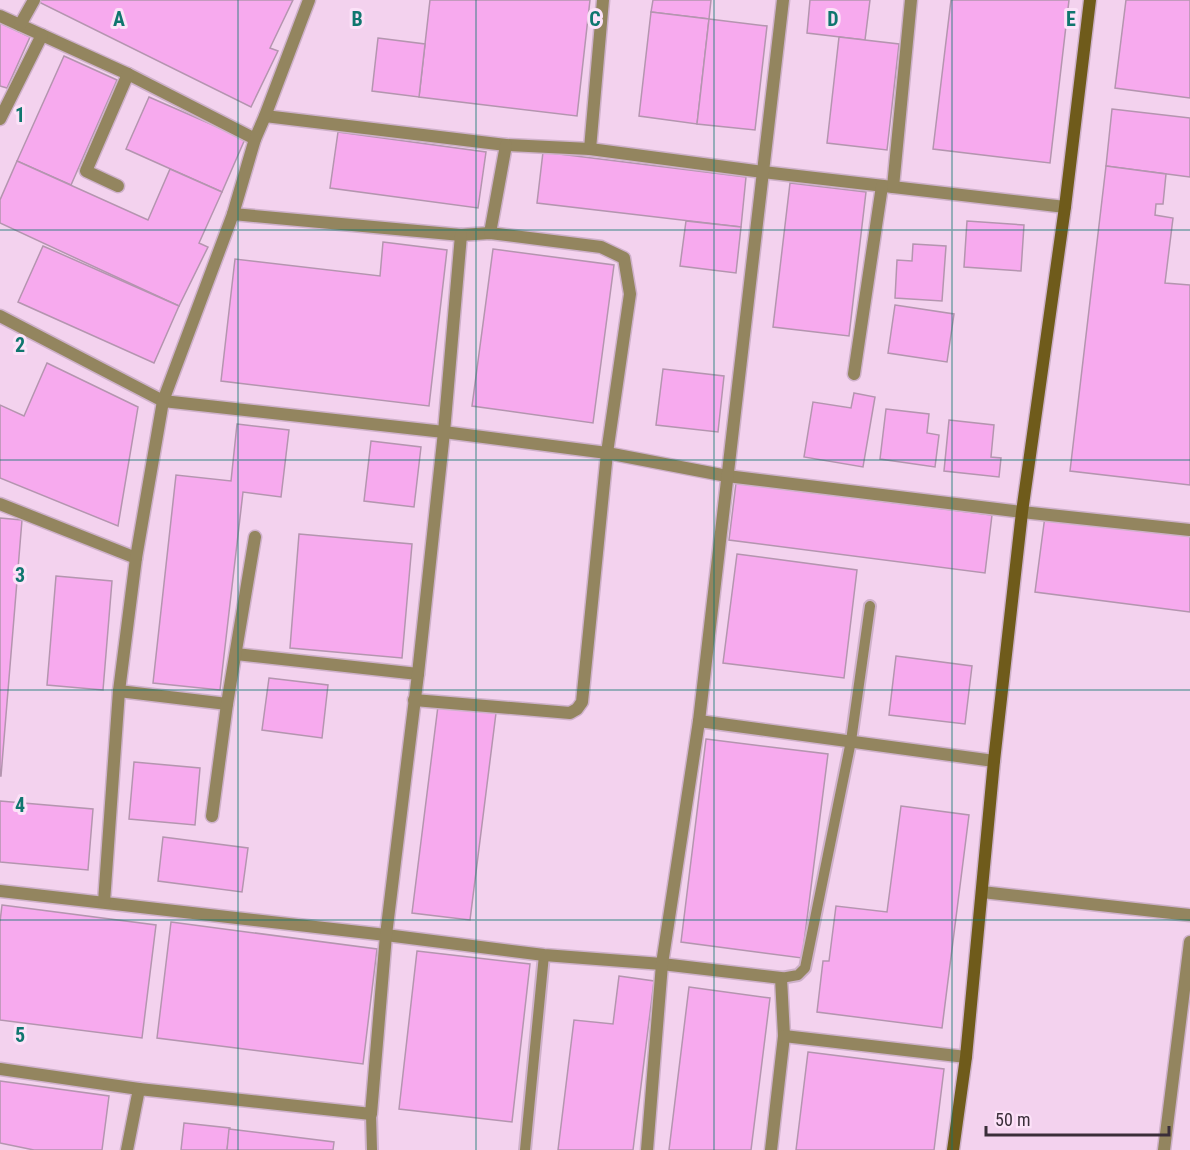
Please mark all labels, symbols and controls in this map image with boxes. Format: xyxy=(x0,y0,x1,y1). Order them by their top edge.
text: A xyxy=(113,7,125,31)
text: B xyxy=(351,7,363,31)
text: C xyxy=(589,7,601,31)
text: D xyxy=(827,7,839,31)
text: E xyxy=(1066,7,1076,31)
text: 1 xyxy=(15,103,25,127)
text: 2 xyxy=(15,333,25,357)
text: 3 xyxy=(15,563,25,587)
text: 4 xyxy=(15,793,25,817)
text: 5 xyxy=(15,1023,25,1047)
scale bar xyxy=(986,1099,1169,1137)
text: 50 m xyxy=(995,1109,1030,1130)

